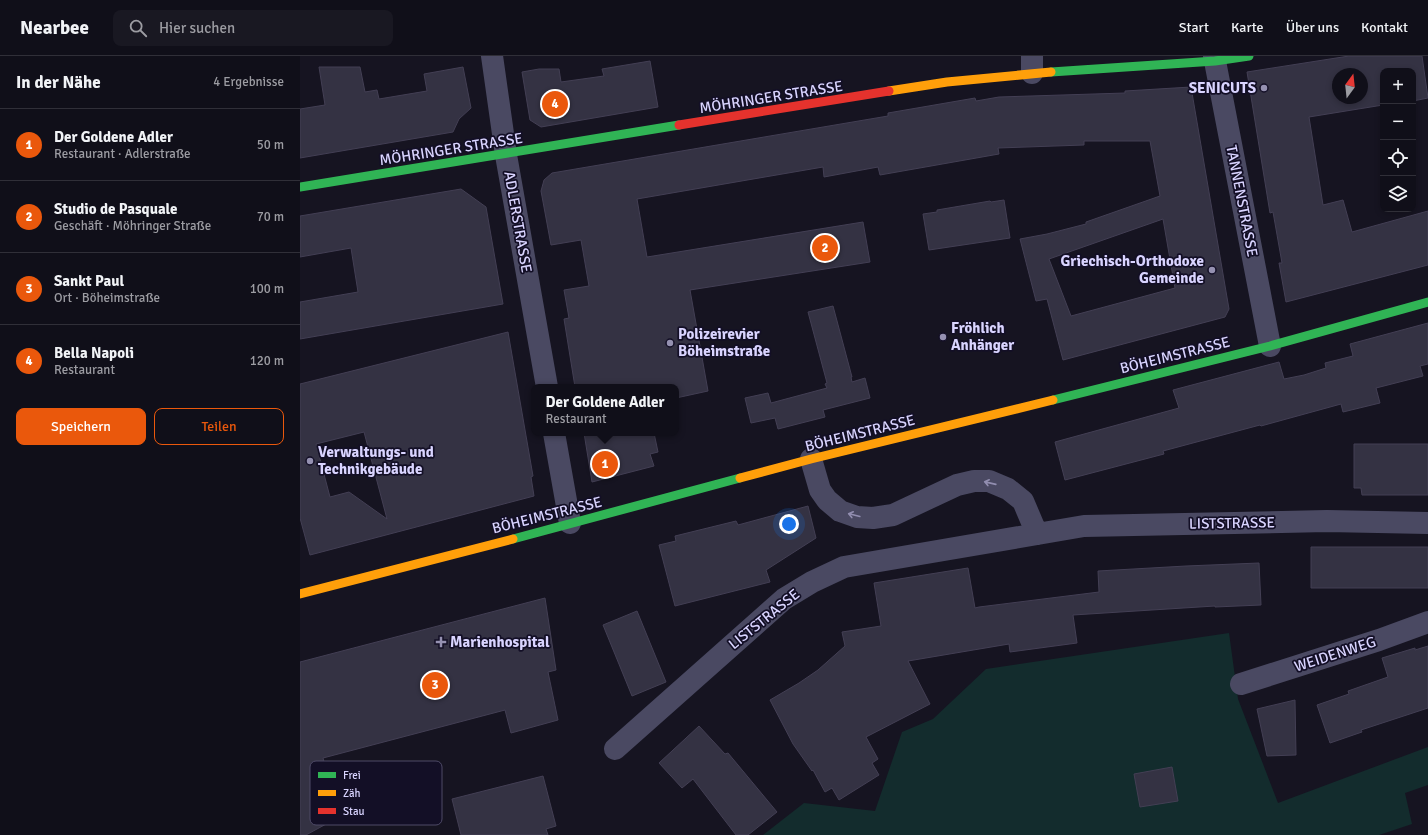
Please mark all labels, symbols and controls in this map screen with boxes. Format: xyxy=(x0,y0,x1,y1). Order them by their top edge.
search box xyxy=(113,10,393,46)
text: Nearbee xyxy=(20,16,89,40)
icon: search xyxy=(127,17,149,39)
text: Hier suchen xyxy=(159,19,235,37)
text: Start xyxy=(1179,19,1209,36)
text: Karte xyxy=(1231,19,1264,36)
text: Über uns xyxy=(1286,19,1339,36)
text: Kontakt xyxy=(1361,19,1408,36)
north arrow xyxy=(1332,68,1368,104)
map controls xyxy=(1380,68,1416,212)
button: + xyxy=(1380,68,1416,104)
text: In der Nähe xyxy=(16,72,101,93)
text: 4 Ergebnisse xyxy=(213,74,284,90)
street label: MÖHRINGER STRASSE xyxy=(698,77,844,117)
place label: SENICUTS xyxy=(1189,79,1256,97)
marker: SENICUTS xyxy=(1259,83,1269,93)
pin: 4 xyxy=(542,89,568,119)
button: − xyxy=(1380,104,1416,140)
text: Der Goldene Adler xyxy=(54,128,173,146)
street label: MÖHRINGER STRASSE xyxy=(378,129,524,169)
text: 1 xyxy=(25,137,33,153)
text: 50 m xyxy=(257,137,284,153)
button: locate xyxy=(1380,140,1416,176)
street label: TANNENSTRASSE xyxy=(1222,144,1262,258)
text: Restaurant · Adlerstraße xyxy=(54,146,191,162)
street label: ADLERSTRASSE xyxy=(500,170,536,274)
button: layers xyxy=(1380,176,1416,212)
text: Studio de Pasquale xyxy=(54,200,178,218)
text: 2 xyxy=(25,209,33,225)
text: 70 m xyxy=(257,209,284,225)
text: Geschäft · Möhringer Straße xyxy=(54,218,211,234)
pin: 2 xyxy=(812,233,838,263)
place label: Griechisch-Orthodoxe Gemeinde xyxy=(1060,252,1204,287)
marker: Griechisch-Orthodoxe Gemeinde xyxy=(1207,265,1217,275)
text: Sankt Paul xyxy=(54,272,124,290)
text: 3 xyxy=(25,281,33,297)
text: 100 m xyxy=(250,281,284,297)
text: Ort · Böheimstraße xyxy=(54,290,160,306)
place label: Fröhlich Anhänger xyxy=(951,319,1014,354)
place label: Polizeirevier Böheimstraße xyxy=(678,325,770,360)
marker: Fröhlich Anhänger xyxy=(938,332,948,342)
street label: BÖHEIMSTRASSE xyxy=(1118,333,1232,377)
marker: Polizeirevier Böheimstraße xyxy=(665,338,675,348)
text: Bella Napoli xyxy=(54,344,134,362)
text: 4 xyxy=(25,353,33,369)
text: 120 m xyxy=(250,353,284,369)
text: Restaurant xyxy=(54,362,115,378)
popup xyxy=(531,384,679,436)
text: Der Goldene Adler xyxy=(546,393,664,411)
button: Speichern xyxy=(16,408,146,445)
button: Teilen xyxy=(154,408,284,445)
text: Restaurant xyxy=(546,411,607,427)
street label: BÖHEIMSTRASSE xyxy=(803,411,917,455)
place label: Verwaltungs- und Technikgebäude xyxy=(318,443,434,478)
pin: 1 xyxy=(592,449,618,479)
marker: Verwaltungs- und Technikgebäude xyxy=(305,456,315,466)
one-way arrow xyxy=(984,478,997,486)
street label: BÖHEIMSTRASSE xyxy=(490,493,604,537)
one-way arrow xyxy=(848,511,861,519)
street label: LISTSTRASSE xyxy=(1189,513,1275,533)
your location xyxy=(779,514,799,534)
street label: LISTSTRASSE xyxy=(725,585,803,653)
street label: WEIDENWEG xyxy=(1292,632,1378,676)
place label: Marienhospital xyxy=(450,633,550,651)
marker: Marienhospital xyxy=(435,636,447,648)
pin: 3 xyxy=(422,670,448,700)
legend xyxy=(310,761,442,825)
text: Frei xyxy=(343,769,361,782)
text: Zäh xyxy=(343,787,361,800)
text: Stau xyxy=(343,805,365,818)

